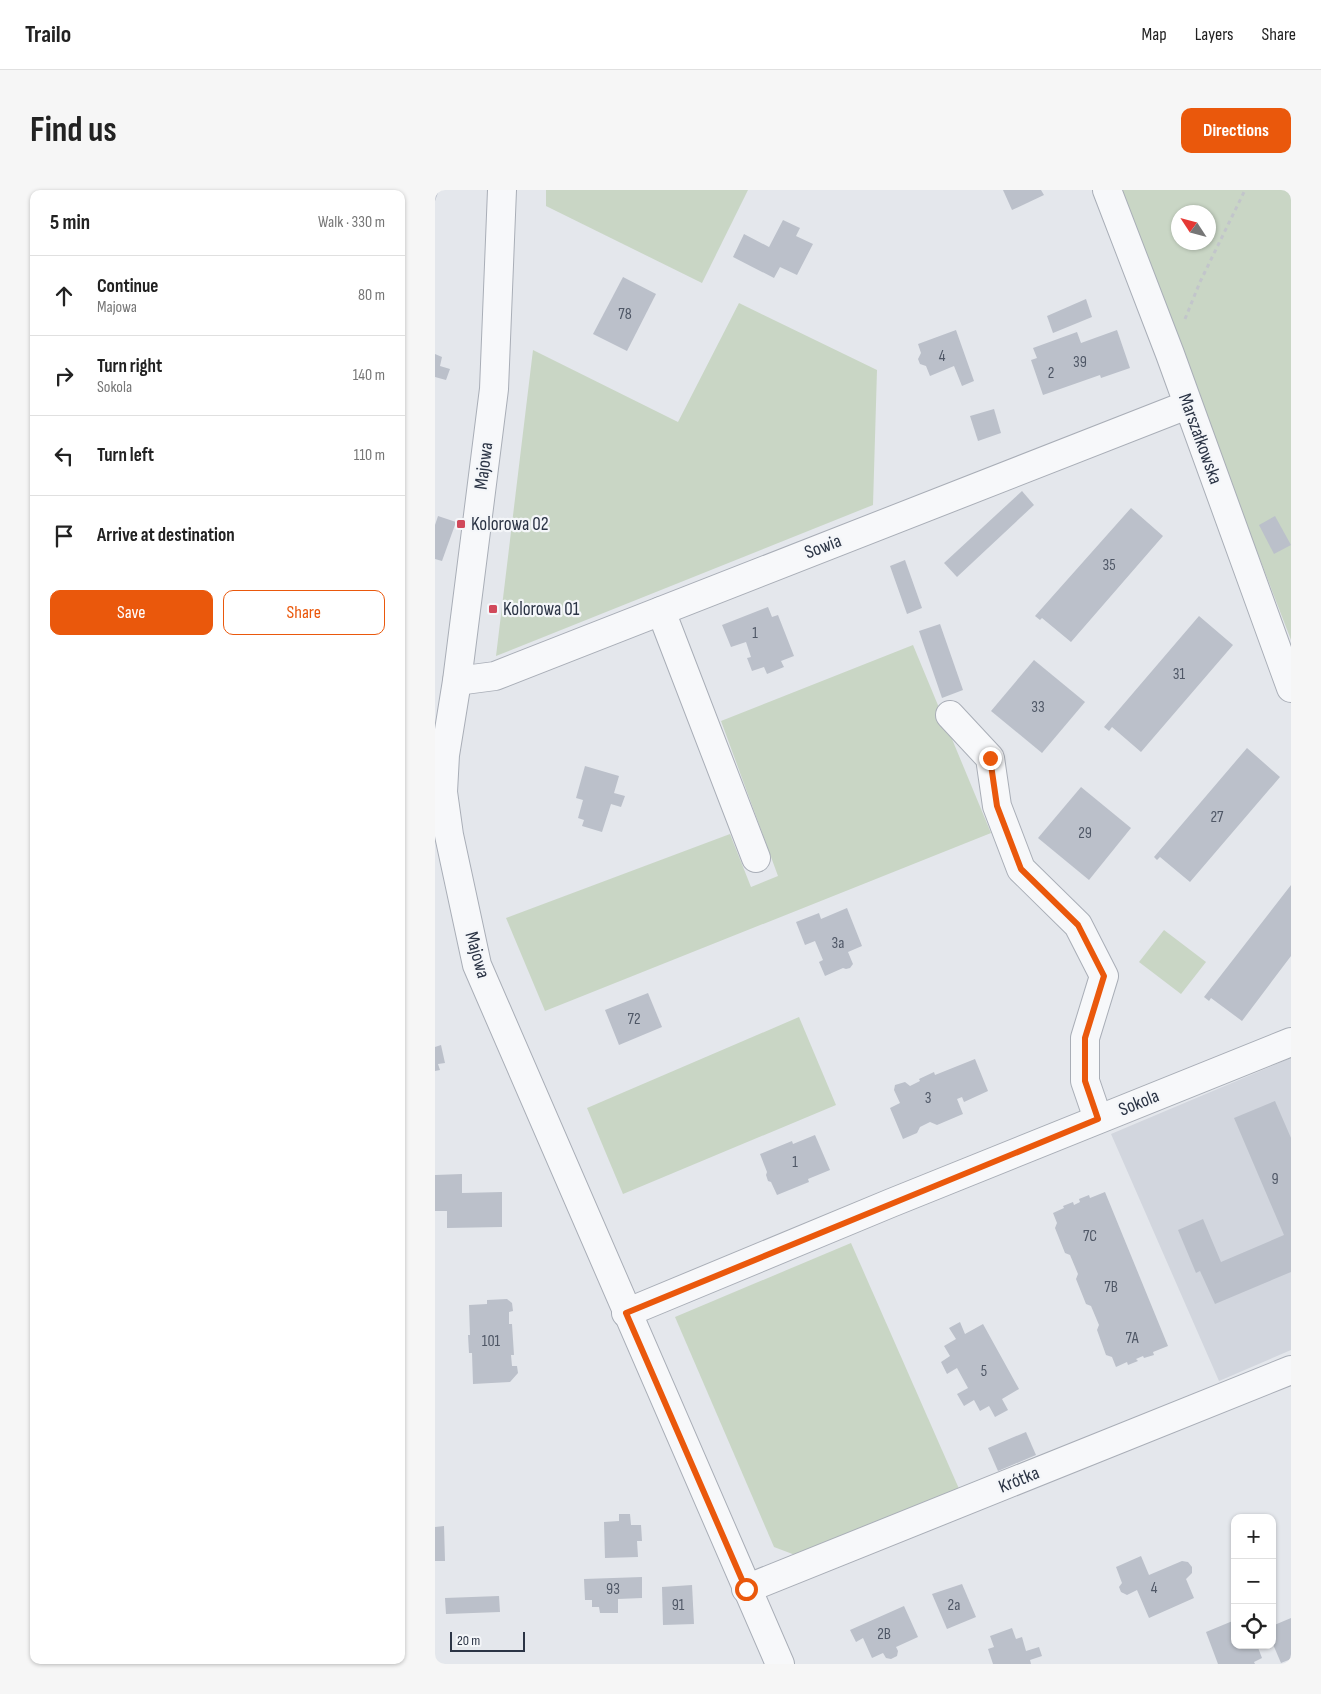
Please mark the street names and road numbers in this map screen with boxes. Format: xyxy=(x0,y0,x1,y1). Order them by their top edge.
street label: Marszałkowska xyxy=(1173,390,1227,488)
street label: Majowa xyxy=(470,441,498,491)
street label: Sowia xyxy=(801,530,845,564)
street label: Majowa xyxy=(459,929,495,981)
street label: Sokola xyxy=(1115,1085,1163,1121)
street label: Krótka xyxy=(995,1461,1043,1499)

